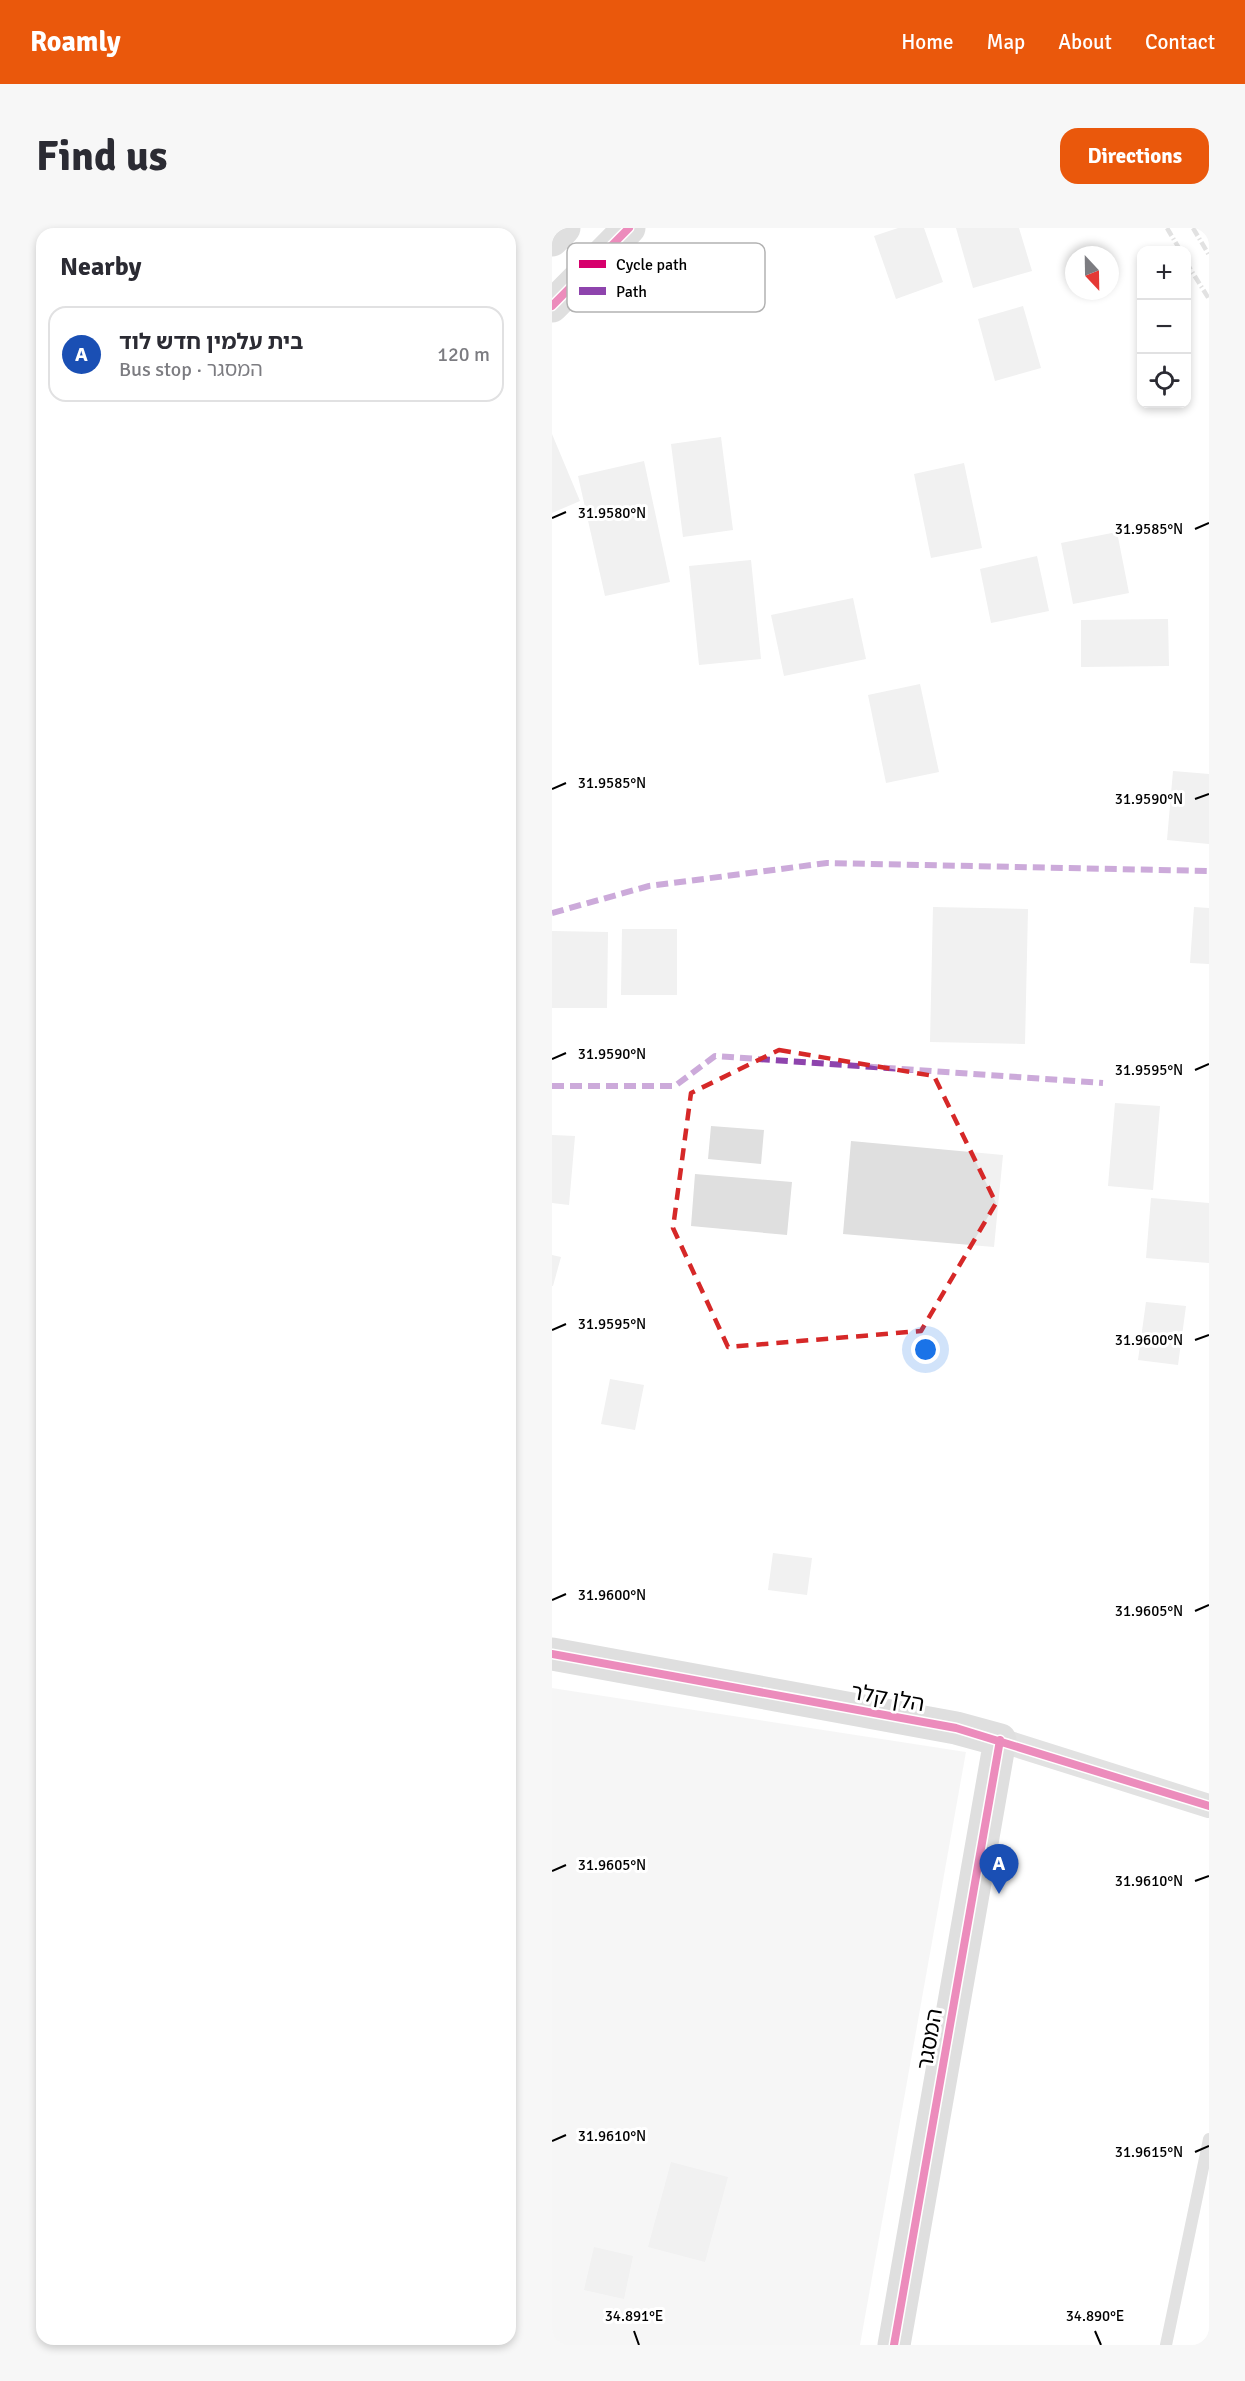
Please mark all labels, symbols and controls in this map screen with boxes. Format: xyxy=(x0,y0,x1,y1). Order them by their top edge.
text: Roamly xyxy=(30,25,121,59)
text: Home xyxy=(901,29,954,55)
text: Map xyxy=(987,29,1025,55)
text: About xyxy=(1058,29,1112,55)
text: Contact xyxy=(1145,29,1215,55)
button: Directions xyxy=(1060,128,1209,184)
text: Find us xyxy=(36,131,167,182)
legend xyxy=(567,243,765,312)
north arrow xyxy=(1065,246,1119,300)
map controls xyxy=(1137,246,1191,408)
button: + xyxy=(1137,246,1191,300)
text: Nearby xyxy=(60,251,141,283)
text: Cycle path xyxy=(616,255,687,275)
text: Path xyxy=(616,282,647,302)
button: − xyxy=(1137,300,1191,354)
text: בית עלמין חדש לוד xyxy=(119,328,303,355)
text: A xyxy=(75,342,88,367)
text: 120 m xyxy=(437,342,490,367)
button: locate xyxy=(1137,354,1191,408)
text: Bus stop · המסגר xyxy=(119,357,263,382)
text: 31.9580°N xyxy=(578,504,646,522)
text: 31.9585°N xyxy=(1115,520,1183,538)
text: 31.9585°N xyxy=(578,774,646,792)
text: 31.9590°N xyxy=(1115,790,1183,808)
text: 31.9590°N xyxy=(578,1045,646,1063)
text: 31.9595°N xyxy=(1115,1061,1183,1079)
text: 31.9595°N xyxy=(578,1315,646,1333)
text: 31.9600°N xyxy=(1115,1331,1183,1349)
your location xyxy=(911,1335,940,1364)
text: 31.9600°N xyxy=(578,1586,646,1604)
text: 31.9605°N xyxy=(1115,1602,1183,1620)
street label: הלן קלר xyxy=(849,1678,927,1717)
pin: A xyxy=(980,1844,1018,1894)
text: 31.9605°N xyxy=(578,1856,646,1874)
text: 31.9610°N xyxy=(1115,1872,1183,1890)
street label: המסגר xyxy=(911,2006,948,2072)
text: 31.9610°N xyxy=(578,2127,646,2145)
text: 31.9615°N xyxy=(1115,2143,1183,2161)
text: 34.891°E xyxy=(605,2307,663,2325)
text: 34.890°E xyxy=(1066,2307,1124,2325)

